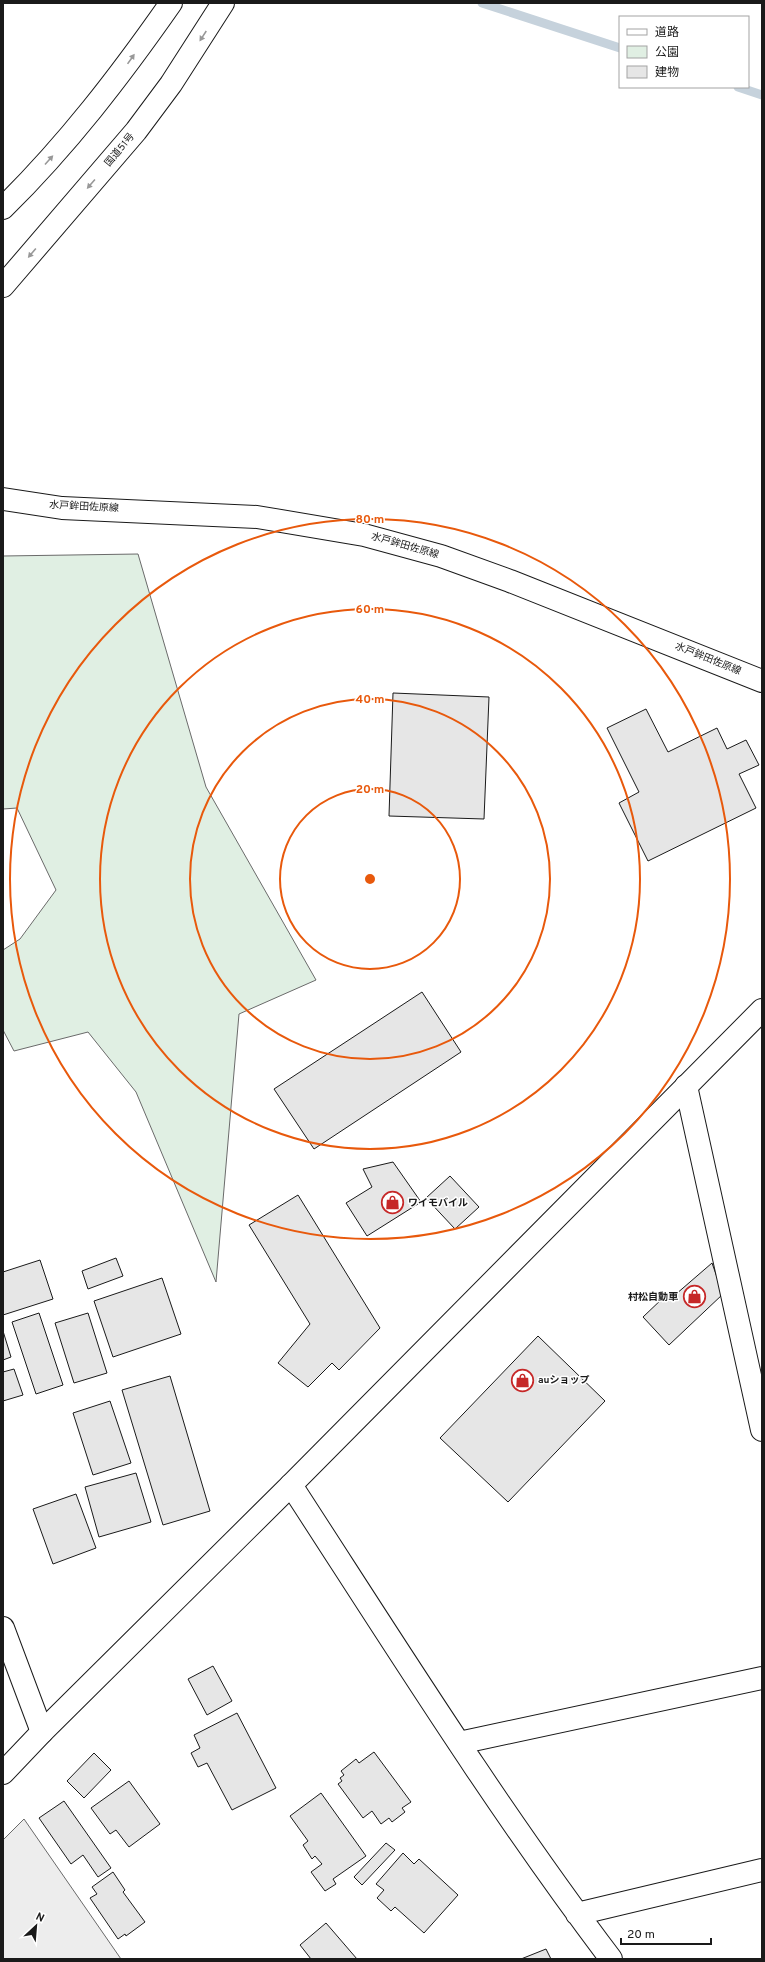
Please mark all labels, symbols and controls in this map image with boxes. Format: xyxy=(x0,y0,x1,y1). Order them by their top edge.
legend xyxy=(619,16,749,88)
text: 道路 xyxy=(655,25,679,41)
one-way arrow xyxy=(199,30,206,42)
text: 公園 xyxy=(655,45,679,61)
one-way arrow xyxy=(127,54,136,65)
text: 建物 xyxy=(655,65,679,81)
street label: 国道51号 xyxy=(102,131,138,169)
one-way arrow xyxy=(44,155,53,164)
one-way arrow xyxy=(87,180,96,189)
one-way arrow xyxy=(28,248,37,258)
street label: 水戸鉾田佐原線 xyxy=(49,499,119,515)
text: 80 m xyxy=(356,512,384,528)
street label: 水戸鉾田佐原線 xyxy=(370,530,440,562)
text: 60 m xyxy=(356,602,384,618)
street label: 水戸鉾田佐原線 xyxy=(673,640,743,678)
text: 40 m xyxy=(355,692,385,708)
text: 20 m xyxy=(356,782,384,798)
centre of rings xyxy=(363,872,377,886)
shop icon: ワイモバイル xyxy=(379,1190,405,1216)
place label: ワイモバイル xyxy=(408,1197,468,1210)
shop icon: 村松自動車 xyxy=(681,1284,707,1310)
place label: 村松自動車 xyxy=(628,1291,678,1304)
shop icon: auショップ xyxy=(509,1367,535,1393)
place label: auショップ xyxy=(538,1374,590,1387)
north arrow xyxy=(16,1906,56,1946)
text: N xyxy=(33,1910,47,1926)
scale bar xyxy=(621,1920,711,1946)
text: 20 m xyxy=(627,1927,655,1943)

